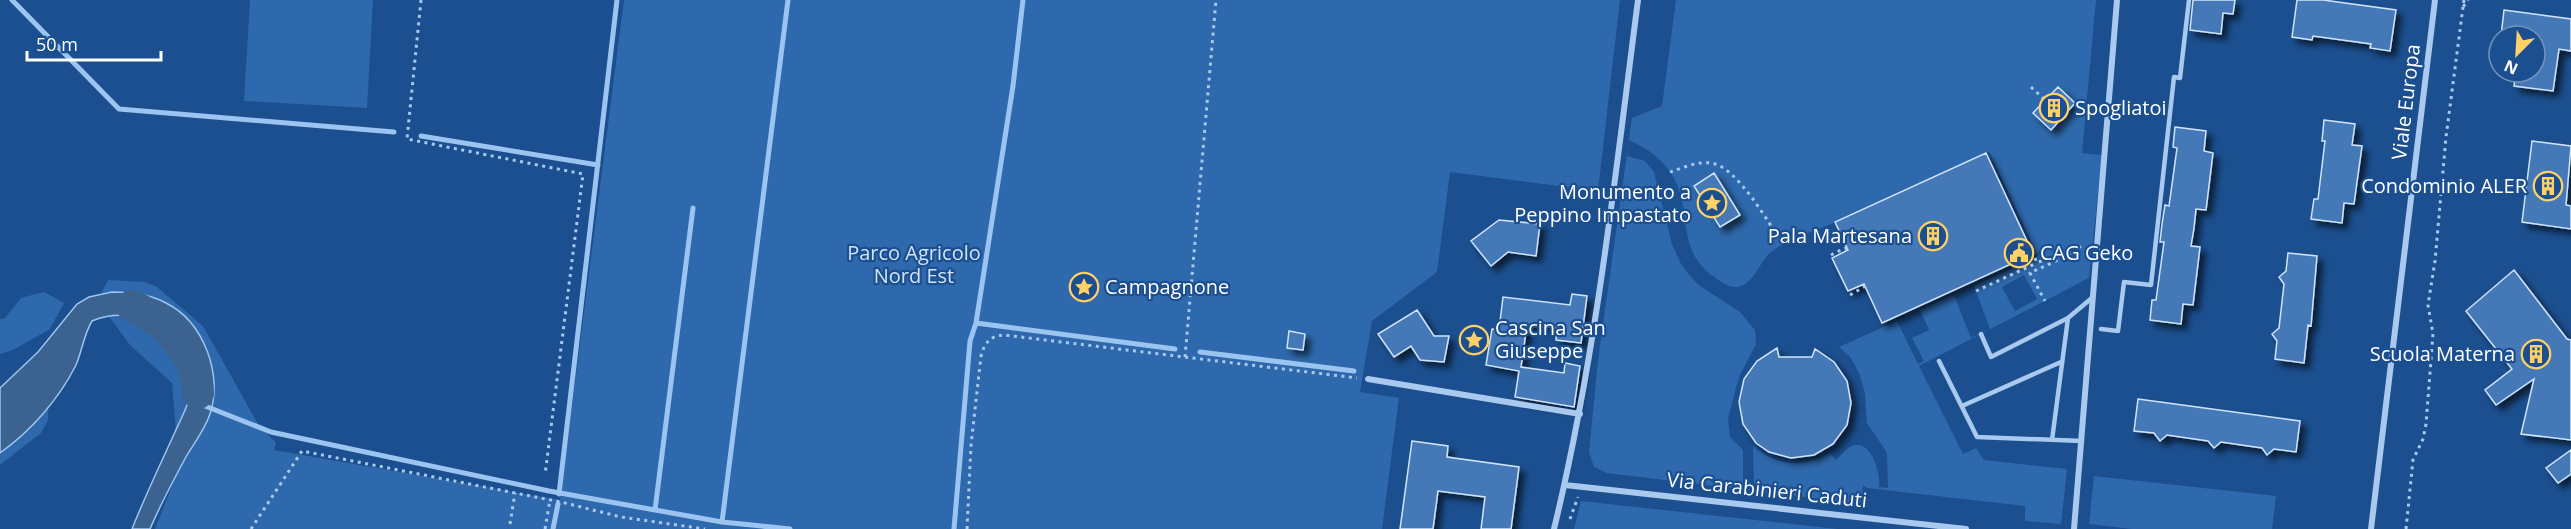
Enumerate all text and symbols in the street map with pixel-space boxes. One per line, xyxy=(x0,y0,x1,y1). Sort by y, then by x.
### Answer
scale bar xyxy=(27,24,160,62)
north arrow xyxy=(2487,24,2547,84)
text: 50 m xyxy=(36,32,78,56)
street label: Viale Europa xyxy=(2385,42,2426,161)
text: N xyxy=(2500,55,2521,80)
building icon: Spogliatoi xyxy=(2038,92,2070,124)
place label: Spogliatoi xyxy=(2075,94,2167,121)
building icon: Condominio ALER xyxy=(2532,170,2564,202)
place label: Condominio ALER xyxy=(2361,172,2528,199)
place label: Monumento a Peppino Impastato xyxy=(1514,178,1691,228)
place icon: Monumento a Peppino Impastato xyxy=(1696,187,1728,219)
building icon: Pala Martesana xyxy=(1917,220,1949,252)
place label: Pala Martesana xyxy=(1768,222,1912,249)
public building icon: CAG Geko xyxy=(2003,237,2035,269)
park label: Parco Agricolo Nord Est xyxy=(847,239,981,289)
place label: CAG Geko xyxy=(2040,239,2133,266)
place icon: Campagnone xyxy=(1068,271,1100,303)
place label: Campagnone xyxy=(1105,273,1229,300)
place label: Cascina San Giuseppe xyxy=(1495,314,1606,364)
place icon: Cascina San Giuseppe xyxy=(1458,324,1490,356)
building icon: Scuola Materna xyxy=(2520,338,2552,370)
place label: Scuola Materna xyxy=(2370,340,2515,367)
street label: Via Carabinieri Caduti xyxy=(1666,466,1868,513)

